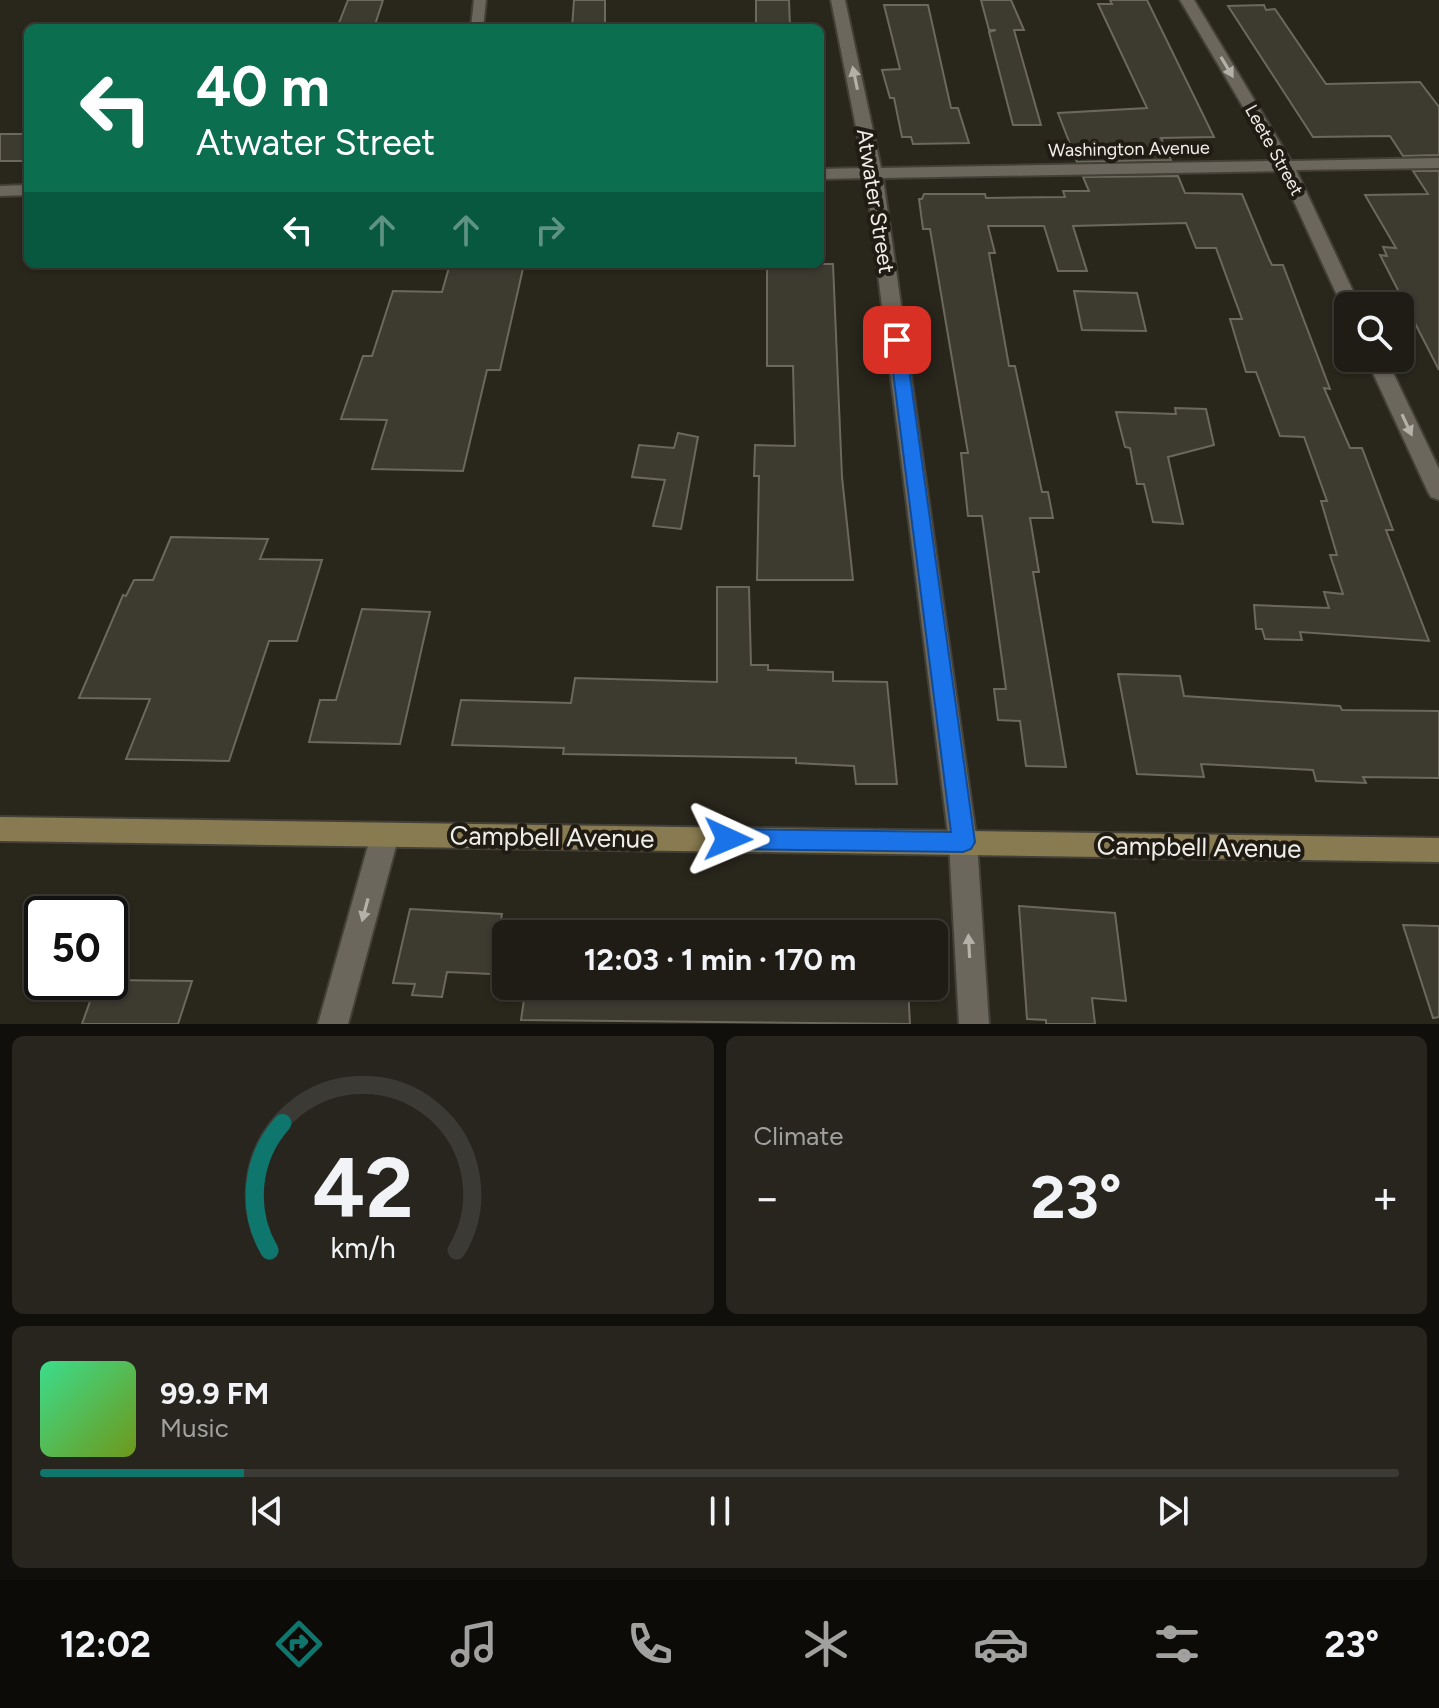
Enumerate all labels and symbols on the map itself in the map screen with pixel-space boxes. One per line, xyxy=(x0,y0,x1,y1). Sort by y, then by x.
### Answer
one-way arrow xyxy=(1219,56,1233,78)
one-way arrow xyxy=(848,66,861,91)
street label: Leete Street xyxy=(1240,101,1308,199)
street label: Atwater Street xyxy=(851,127,900,275)
street label: Washington Avenue xyxy=(1048,137,1210,161)
pin xyxy=(863,306,931,374)
one-way arrow xyxy=(1400,413,1414,437)
position arrow xyxy=(686,797,770,881)
street label: Campbell Avenue xyxy=(449,819,655,855)
street label: Campbell Avenue xyxy=(1096,829,1302,865)
speed limit sign: 50 xyxy=(24,896,128,1000)
one-way arrow xyxy=(358,897,370,922)
one-way arrow xyxy=(962,933,975,958)

